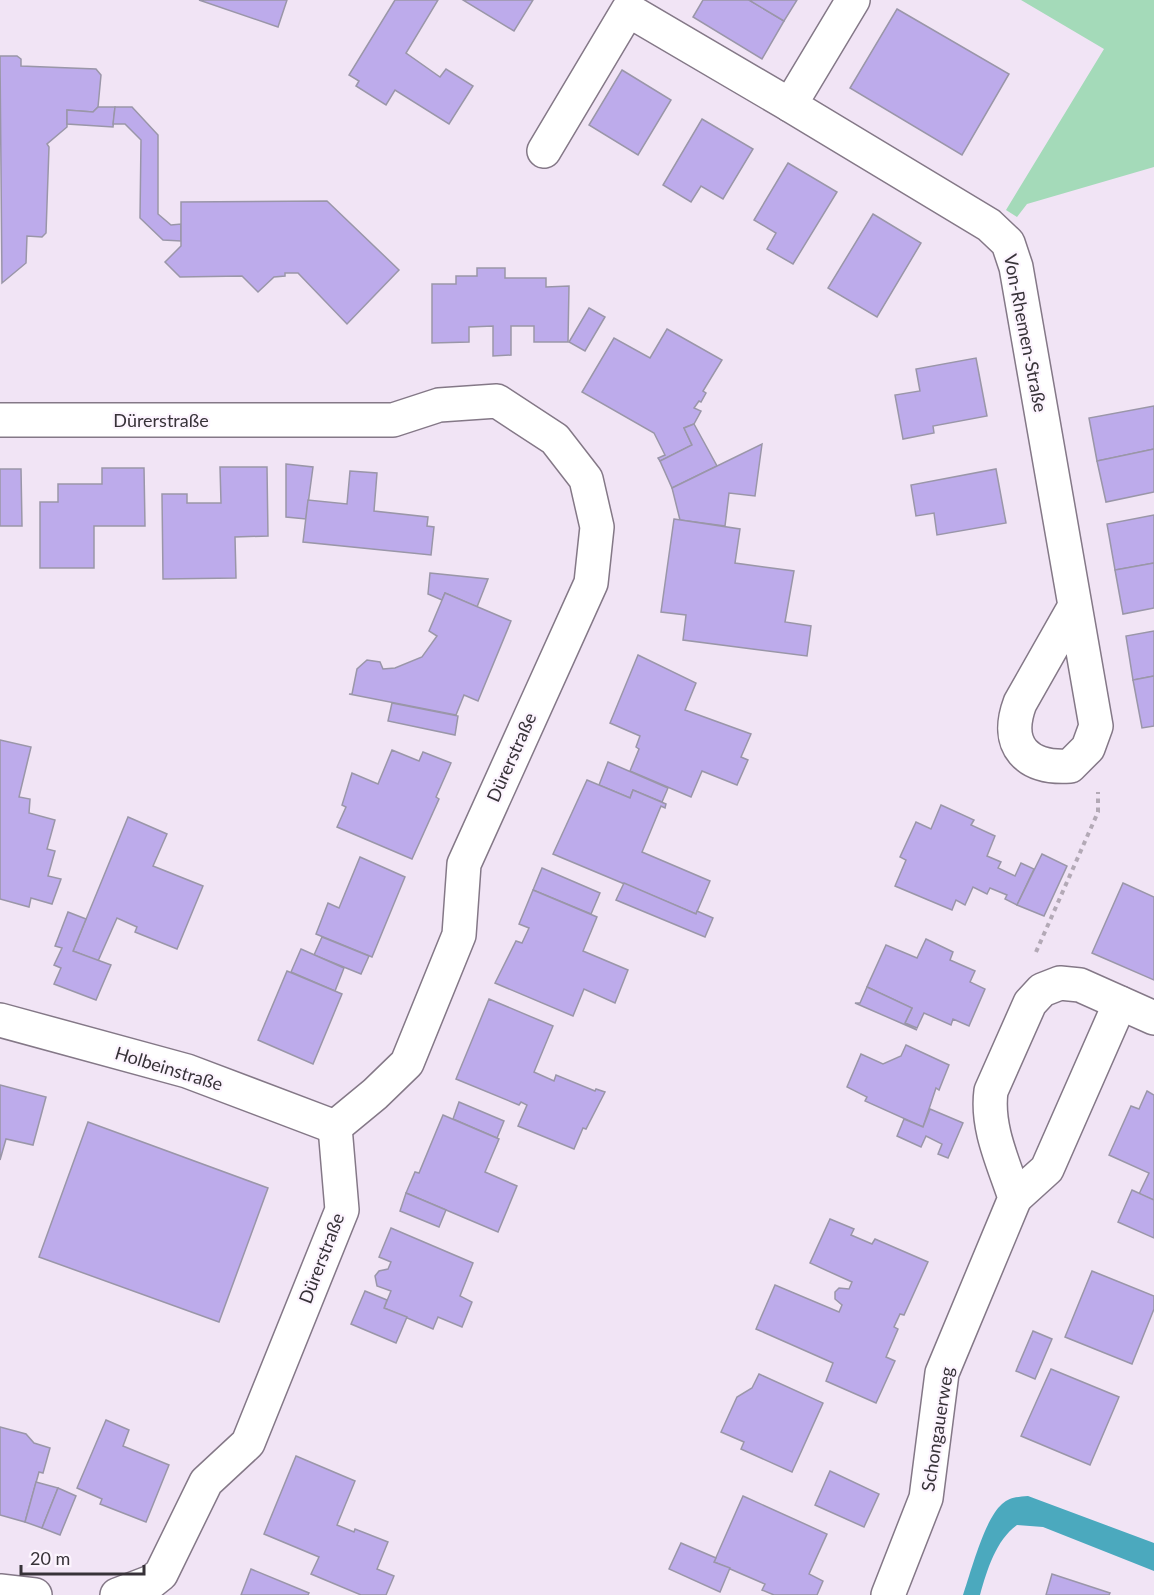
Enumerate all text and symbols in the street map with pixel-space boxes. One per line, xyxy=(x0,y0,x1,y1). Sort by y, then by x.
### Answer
street label: Von-Rhemen-Straße xyxy=(1000,252,1052,414)
street label: Dürerstraße xyxy=(113,409,209,431)
street label: Dürerstraße xyxy=(482,709,540,805)
street label: Holbeinstraße xyxy=(113,1041,225,1095)
street label: Dürerstraße xyxy=(294,1210,348,1306)
street label: Schongauerweg xyxy=(916,1365,958,1493)
scale bar xyxy=(21,1538,144,1576)
text: 20 m xyxy=(30,1547,70,1569)

